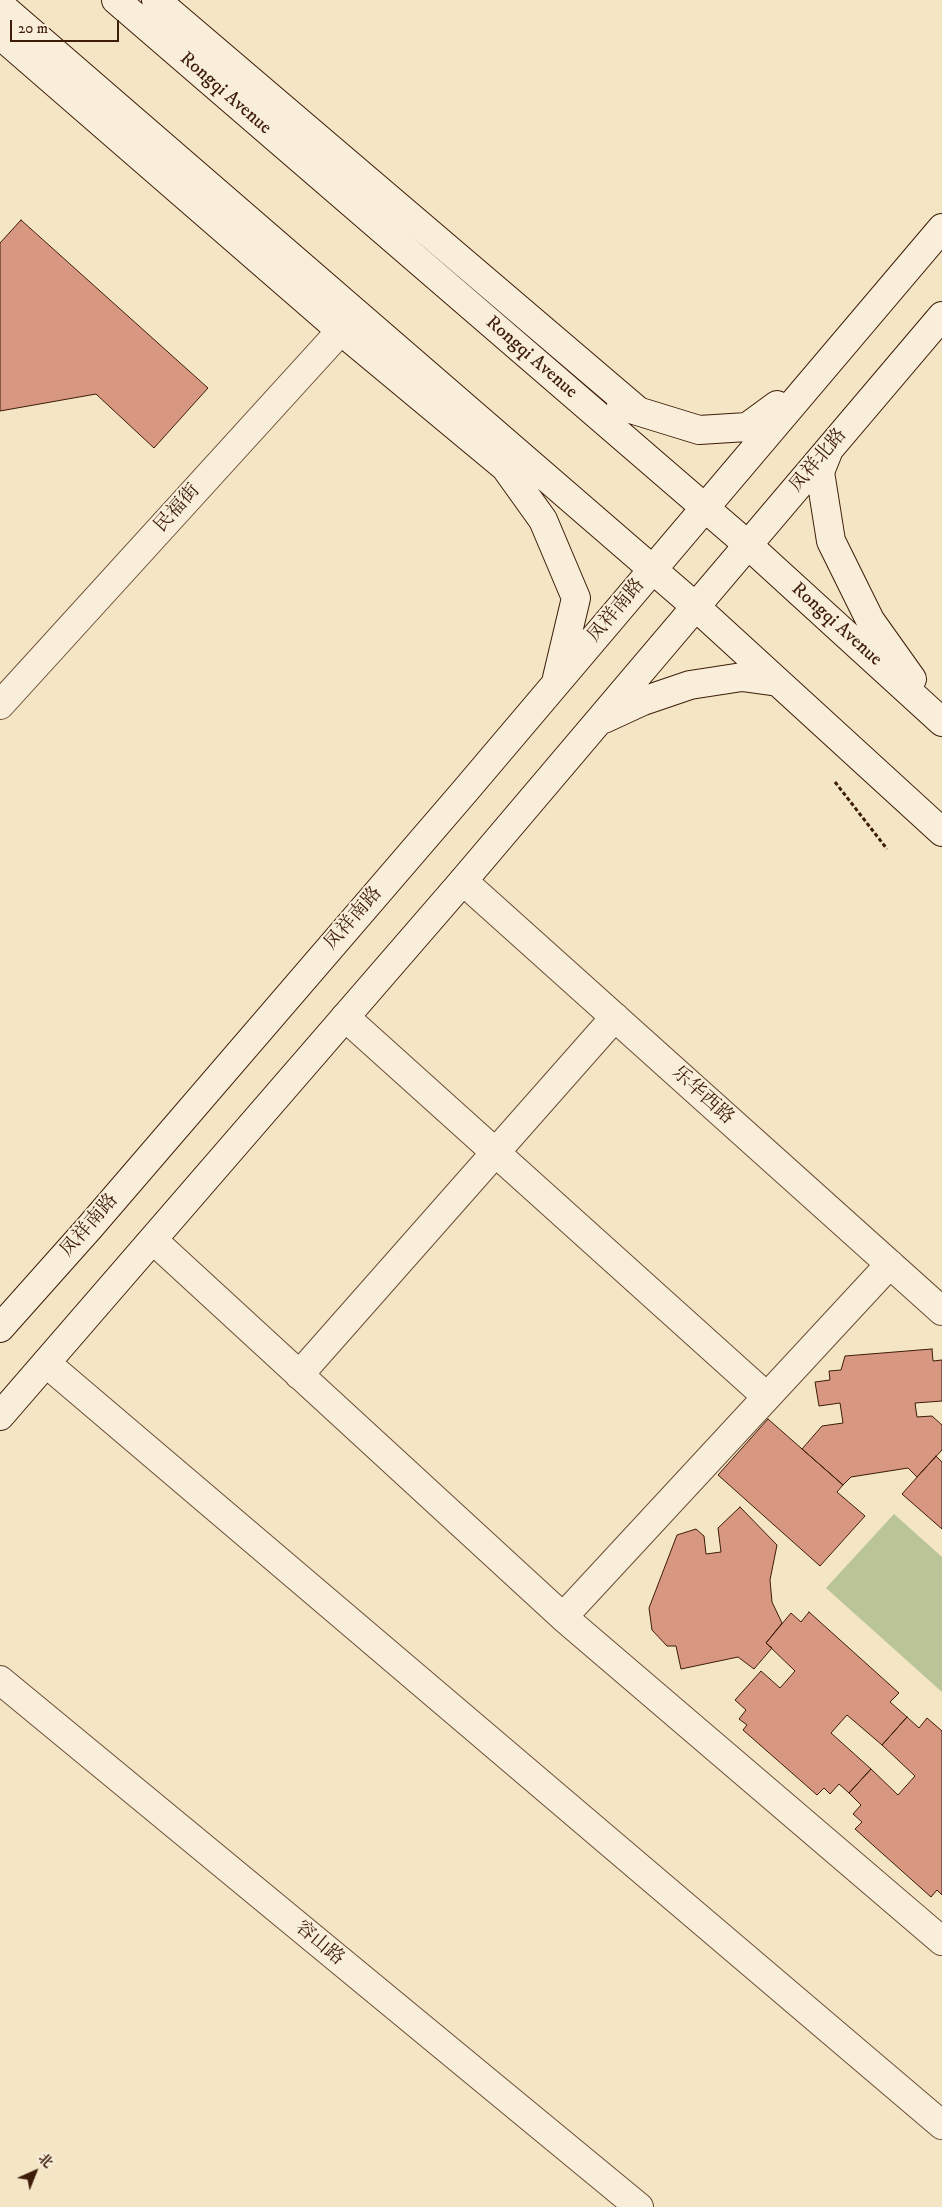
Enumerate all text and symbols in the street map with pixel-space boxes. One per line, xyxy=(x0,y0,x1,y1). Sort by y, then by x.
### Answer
scale bar xyxy=(12,10,121,42)
text: 20 m xyxy=(18,19,48,38)
street label: Rongqi Avenue xyxy=(174,48,276,140)
street label: Rongqi Avenue xyxy=(480,312,582,404)
street label: 凤祥北路 xyxy=(786,425,852,497)
street label: 民福街 xyxy=(150,480,206,538)
street label: 凤祥南路 xyxy=(584,575,650,647)
street label: Rongqi Avenue xyxy=(786,578,886,672)
street label: 凤祥南路 xyxy=(320,883,388,955)
street label: 乐华西路 xyxy=(666,1062,738,1130)
street label: 凤祥南路 xyxy=(56,1190,124,1262)
street label: 容山路 xyxy=(290,1917,348,1971)
north arrow xyxy=(10,2147,60,2197)
text: 北 xyxy=(34,2150,57,2173)

